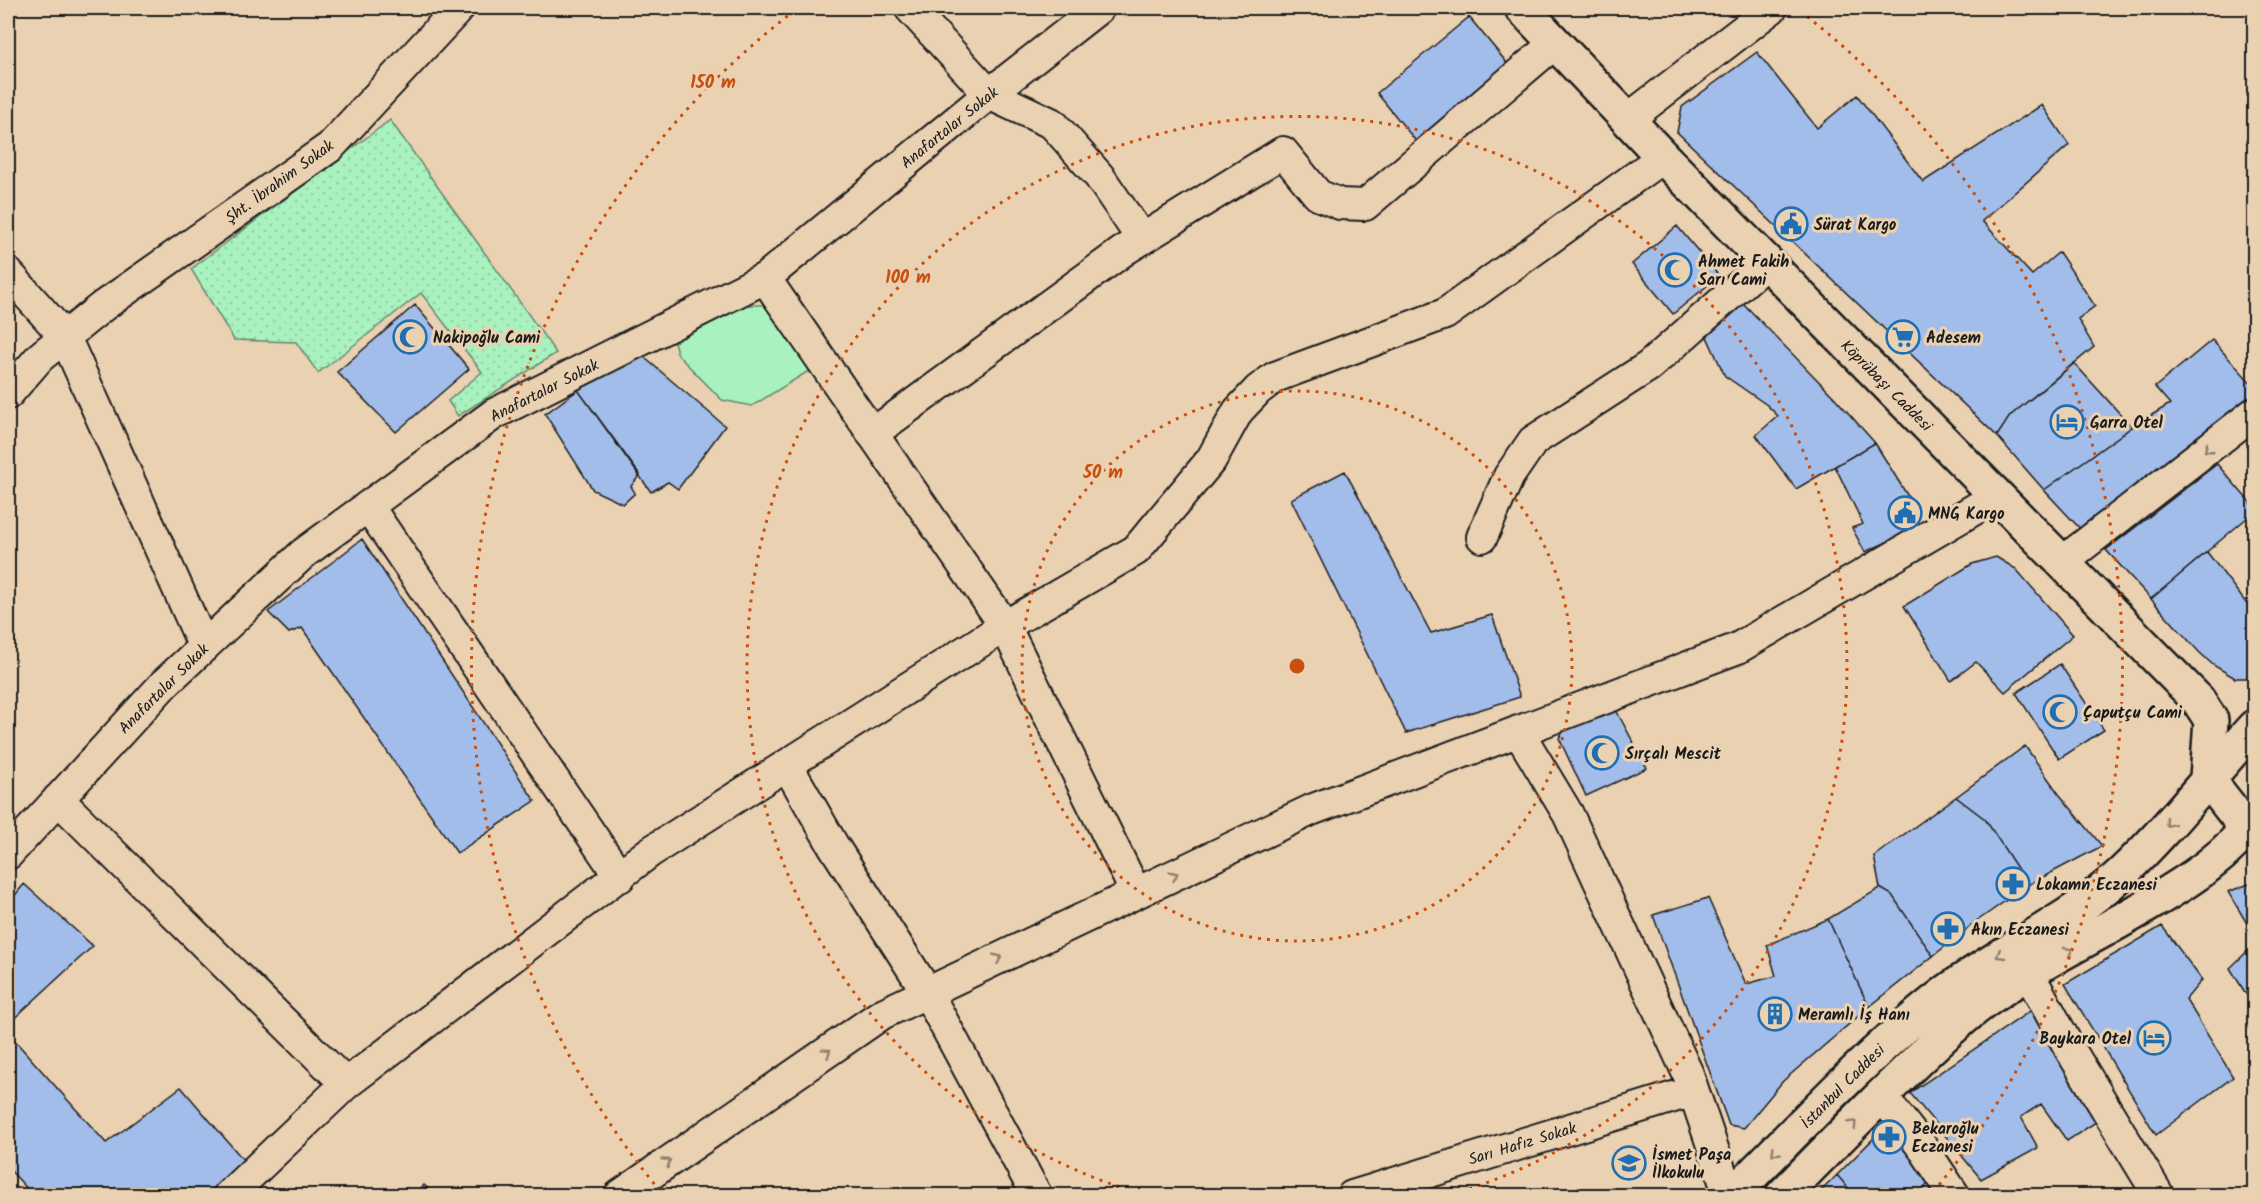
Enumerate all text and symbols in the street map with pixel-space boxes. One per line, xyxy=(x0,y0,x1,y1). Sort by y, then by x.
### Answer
text: 150 m xyxy=(690,69,736,98)
street label: Anafartalar Sokak xyxy=(896,80,1005,176)
street label: Şht. İbrahim Sokak xyxy=(220,134,340,230)
public building icon: Sürat Kargo xyxy=(1773,206,1809,242)
place label: Sürat Kargo xyxy=(1814,213,1896,238)
place label: Ahmet Fakih Sarı Cami xyxy=(1698,250,1789,293)
mosque icon: Ahmet Fakih Sarı Cami xyxy=(1657,252,1693,288)
text: 100 m xyxy=(885,264,931,293)
mosque icon: Nakipoğlu Cami xyxy=(392,319,428,355)
supermarket icon: Adesem xyxy=(1885,319,1921,355)
place label: Nakipoğlu Cami xyxy=(433,326,541,351)
place label: Adesem xyxy=(1926,326,1981,351)
street label: Köprübaşı Caddesi xyxy=(1834,334,1939,439)
street label: Anafartalar Sokak xyxy=(486,353,604,430)
hotel icon: Garra Otel xyxy=(2049,404,2085,440)
place label: Garra Otel xyxy=(2090,411,2164,436)
one-way arrow xyxy=(2204,442,2215,453)
text: 50 m xyxy=(1082,459,1123,488)
public building icon: MNG Kargo xyxy=(1887,495,1923,531)
place label: MNG Kargo xyxy=(1928,502,2004,527)
street label: Anafartalar Sokak xyxy=(113,638,216,740)
centre of rings xyxy=(1287,656,1307,676)
mosque icon: Çaputçu Cami xyxy=(2042,694,2078,730)
place label: Çaputçu Cami xyxy=(2083,701,2183,726)
mosque icon: Sırçalı Mescit xyxy=(1584,735,1620,771)
place label: Sırçalı Mescit xyxy=(1625,742,1722,767)
one-way arrow xyxy=(2166,816,2177,827)
pharmacy icon: Lokamn Eczanesi xyxy=(1995,866,2031,902)
one-way arrow xyxy=(1168,870,1179,882)
place label: Lokamn Eczanesi xyxy=(2036,873,2158,898)
pharmacy icon: Akın Eczanesi xyxy=(1930,911,1966,947)
place label: Akın Eczanesi xyxy=(1971,918,2070,943)
one-way arrow xyxy=(2063,946,2073,958)
one-way arrow xyxy=(1996,947,2006,959)
one-way arrow xyxy=(992,954,1003,966)
building icon: Meramlı İş Hanı xyxy=(1757,996,1793,1032)
place label: Meramlı İş Hanı xyxy=(1798,1003,1910,1028)
hotel icon: Baykara Otel xyxy=(2136,1020,2172,1056)
place label: Baykara Otel xyxy=(2039,1027,2132,1052)
street label: İstanbul Caddesi xyxy=(1795,1038,1892,1135)
one-way arrow xyxy=(821,1048,832,1059)
street label: Sarı Hafız Sokak xyxy=(1465,1116,1580,1173)
place label: Bekaroğlu Eczanesi xyxy=(1912,1117,1979,1160)
pharmacy icon: Bekaroğlu Eczanesi xyxy=(1871,1119,1907,1155)
one-way arrow xyxy=(1845,1121,1856,1132)
place label: İsmet Paşa İlkokulu xyxy=(1652,1143,1731,1186)
school or university icon: İsmet Paşa İlkokulu xyxy=(1611,1145,1647,1181)
one-way arrow xyxy=(1771,1145,1781,1156)
one-way arrow xyxy=(660,1158,671,1169)

